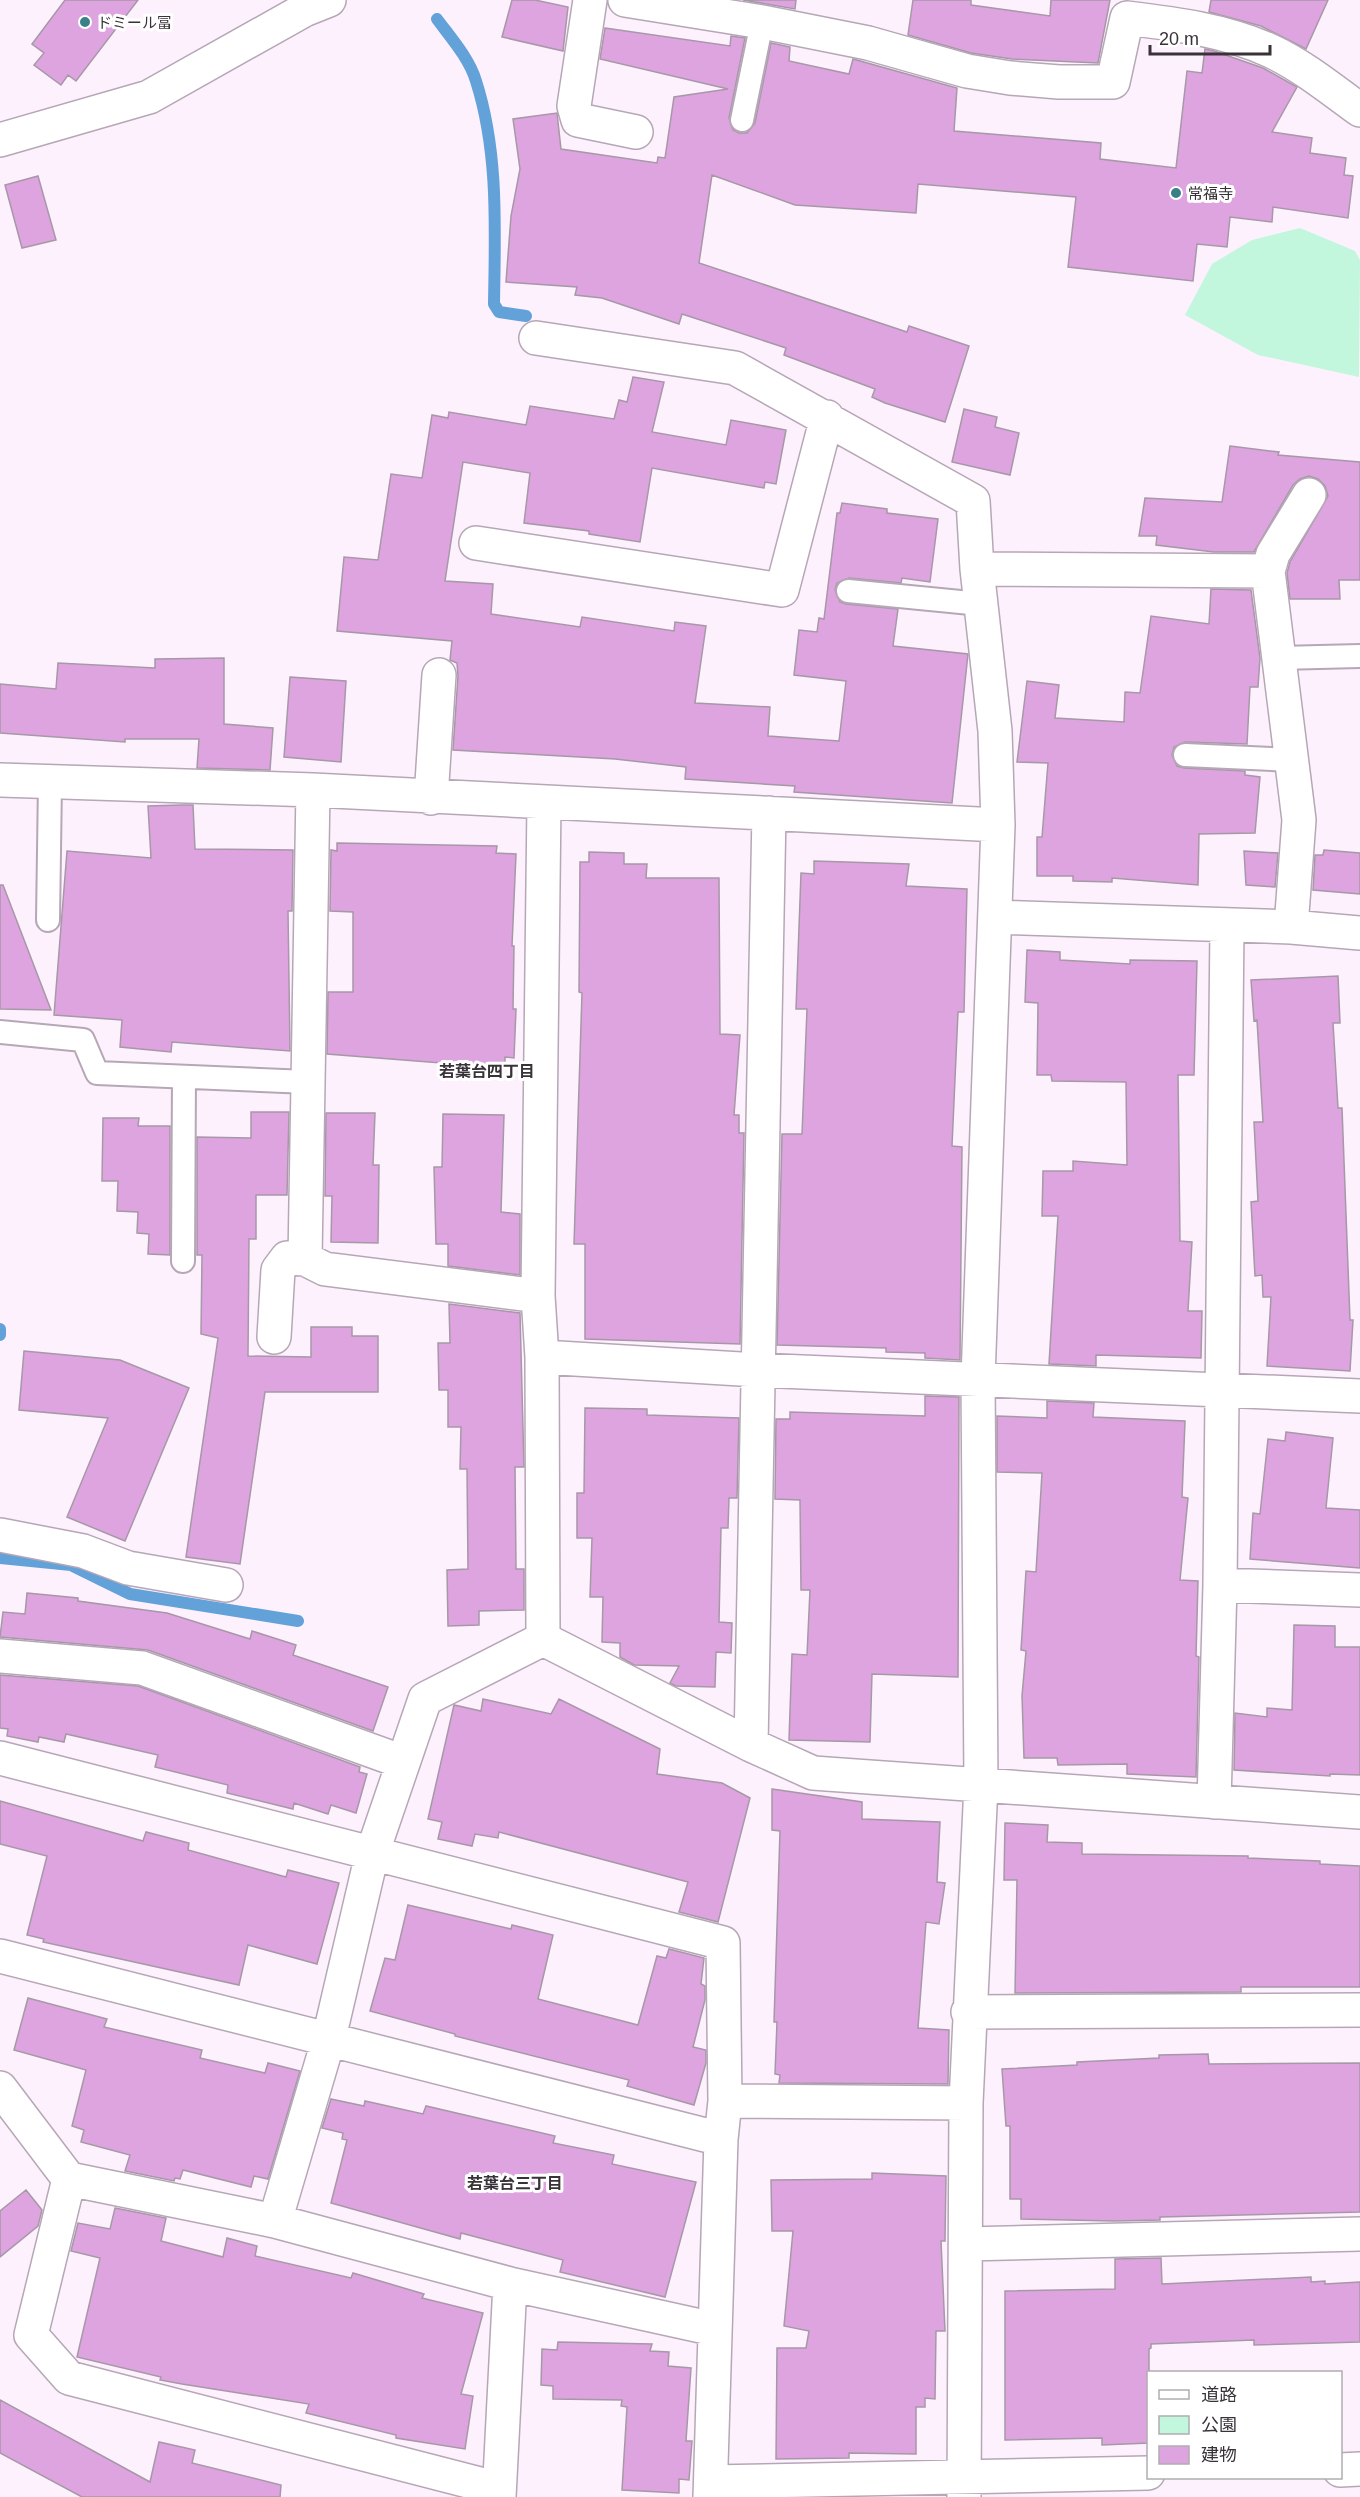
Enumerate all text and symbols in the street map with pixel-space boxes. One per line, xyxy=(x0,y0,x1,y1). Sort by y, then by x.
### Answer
place label: ドミール冨 xyxy=(97,14,172,31)
marker: ドミール冨 xyxy=(78,15,92,29)
scale bar xyxy=(1150,18,1270,56)
text: 20 m xyxy=(1159,29,1199,49)
place label: 常福寺 xyxy=(1188,185,1233,202)
marker: 常福寺 xyxy=(1169,186,1183,200)
district label: 若葉台四丁目 xyxy=(439,1063,535,1080)
district label: 若葉台三丁目 xyxy=(467,2175,563,2192)
legend xyxy=(1147,2371,1342,2479)
text: 道路 xyxy=(1201,2385,1237,2405)
text: 公園 xyxy=(1201,2415,1237,2435)
text: 建物 xyxy=(1201,2445,1237,2465)

